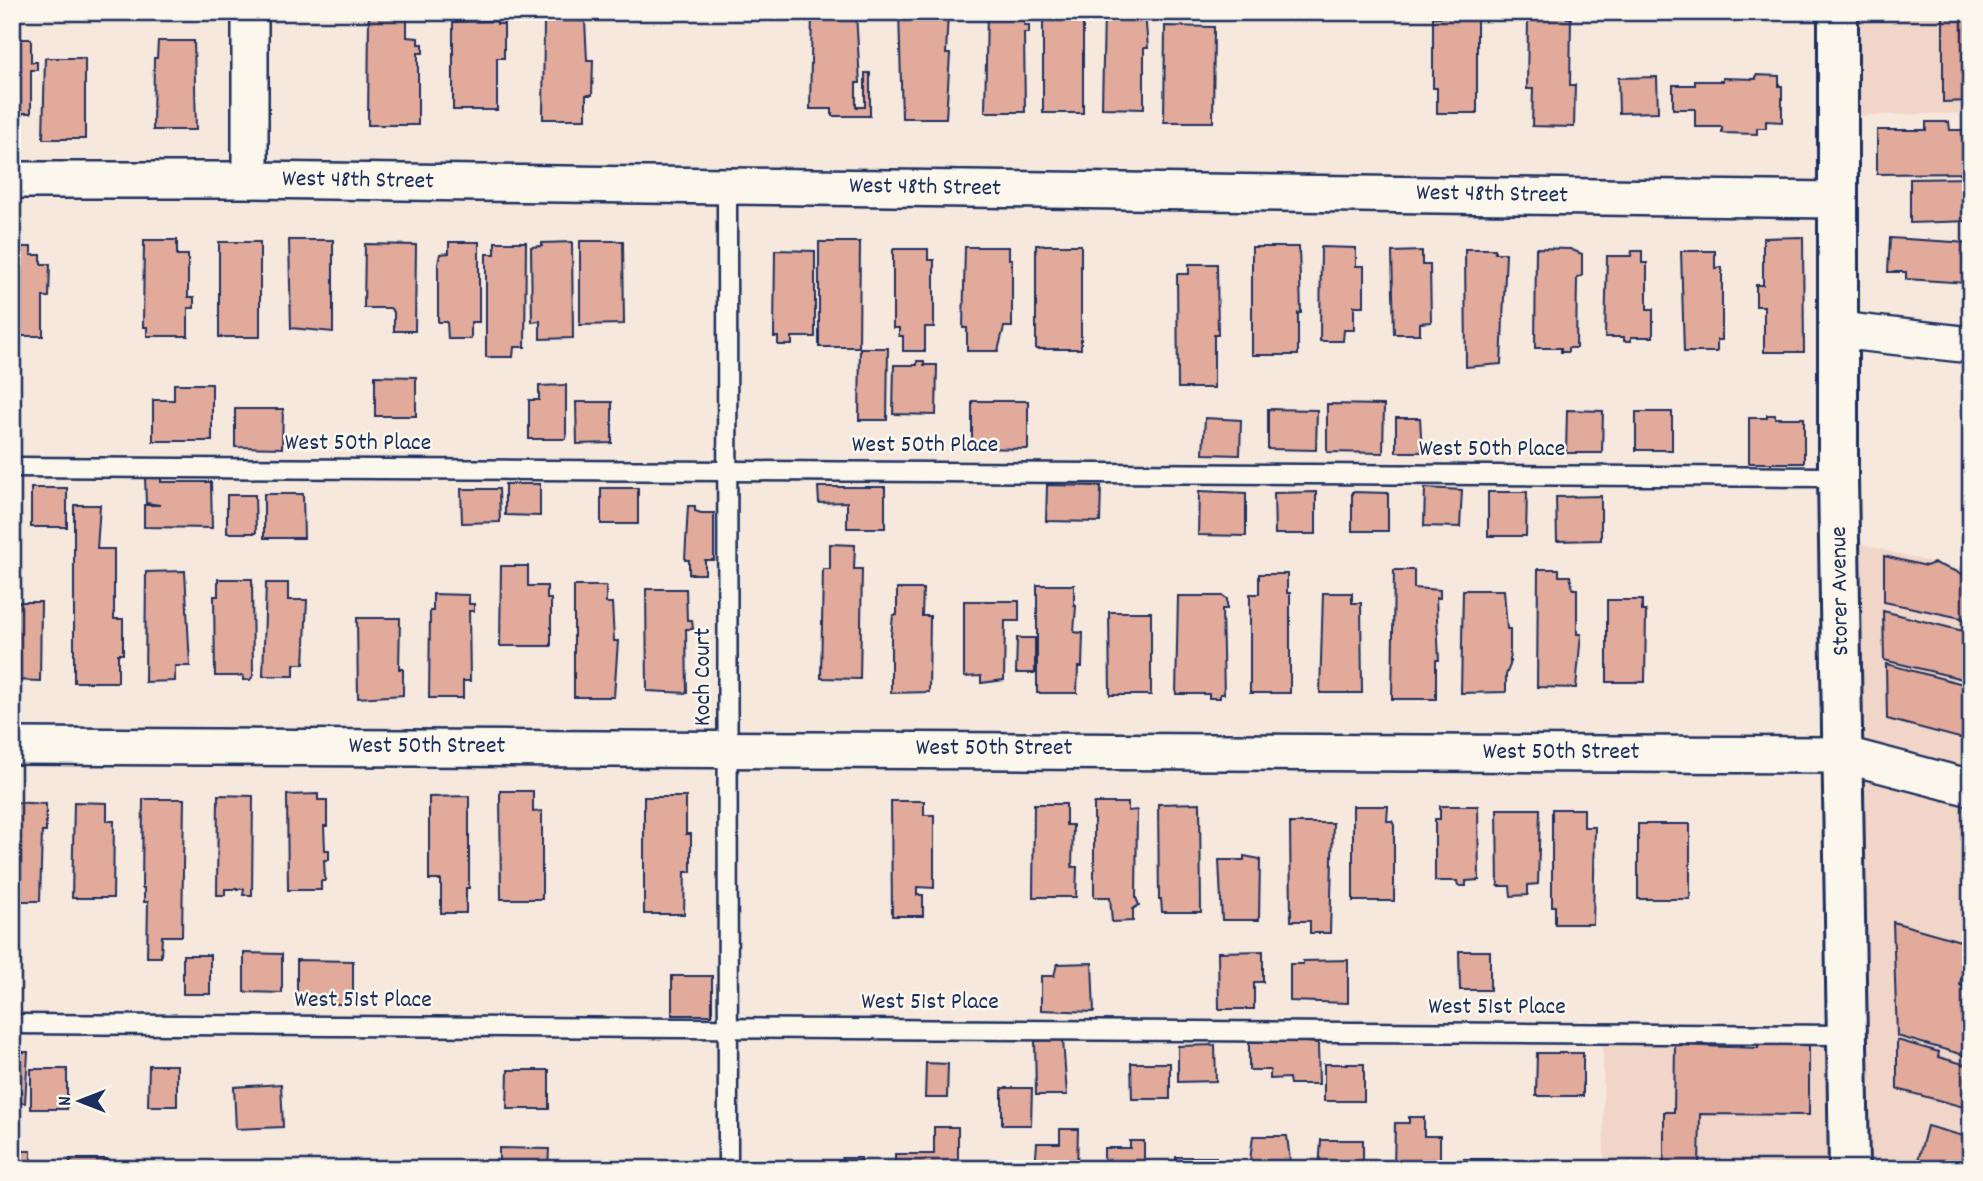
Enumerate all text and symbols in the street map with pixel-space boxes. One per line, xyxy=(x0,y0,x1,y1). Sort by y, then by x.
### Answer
street label: West 48th Street xyxy=(282,163,434,199)
street label: West 48th Street xyxy=(849,170,1001,206)
street label: West 48th Street xyxy=(1416,177,1568,213)
street label: West 50th Place xyxy=(285,427,431,461)
street label: West 50th Place xyxy=(852,429,998,463)
street label: West 50th Place xyxy=(1419,433,1565,467)
street label: Storer Avenue xyxy=(1823,526,1859,656)
street label: Koch Court xyxy=(687,628,721,726)
street label: West 50th Street xyxy=(349,730,505,764)
street label: West 50th Street xyxy=(916,732,1072,766)
street label: West 50th Street xyxy=(1483,736,1639,770)
street label: West 51st Place xyxy=(294,984,432,1018)
street label: West 51st Place xyxy=(861,986,999,1020)
street label: West 51st Place xyxy=(1428,991,1566,1025)
north arrow xyxy=(46,1066,116,1136)
text: N xyxy=(53,1096,80,1106)

